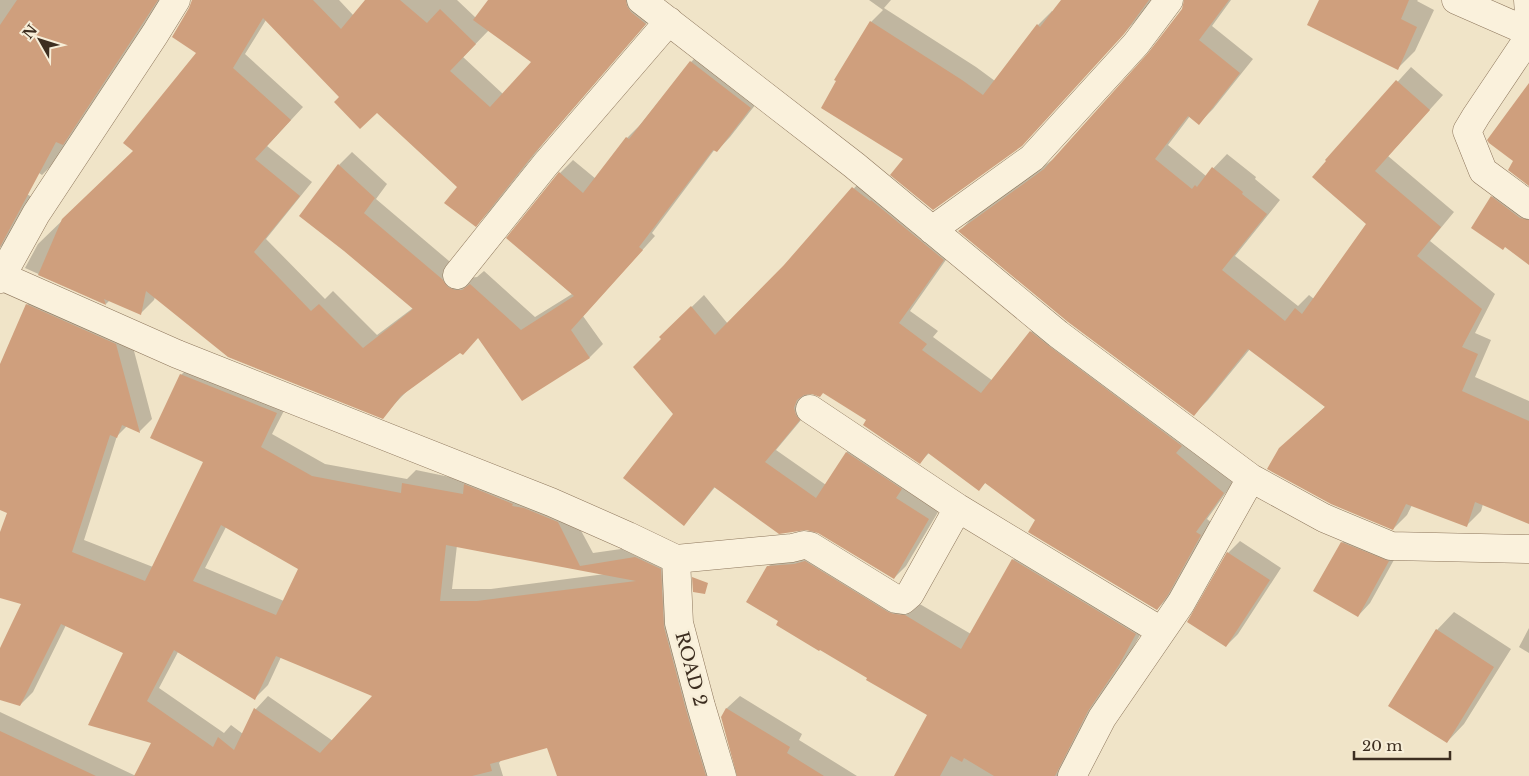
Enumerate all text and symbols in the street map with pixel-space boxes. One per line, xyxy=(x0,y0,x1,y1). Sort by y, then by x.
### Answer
north arrow xyxy=(15,15,65,65)
text: N xyxy=(19,21,41,43)
street label: ROAD 2 xyxy=(670,629,712,709)
scale bar xyxy=(1354,728,1450,760)
text: 20 m xyxy=(1362,736,1402,755)

